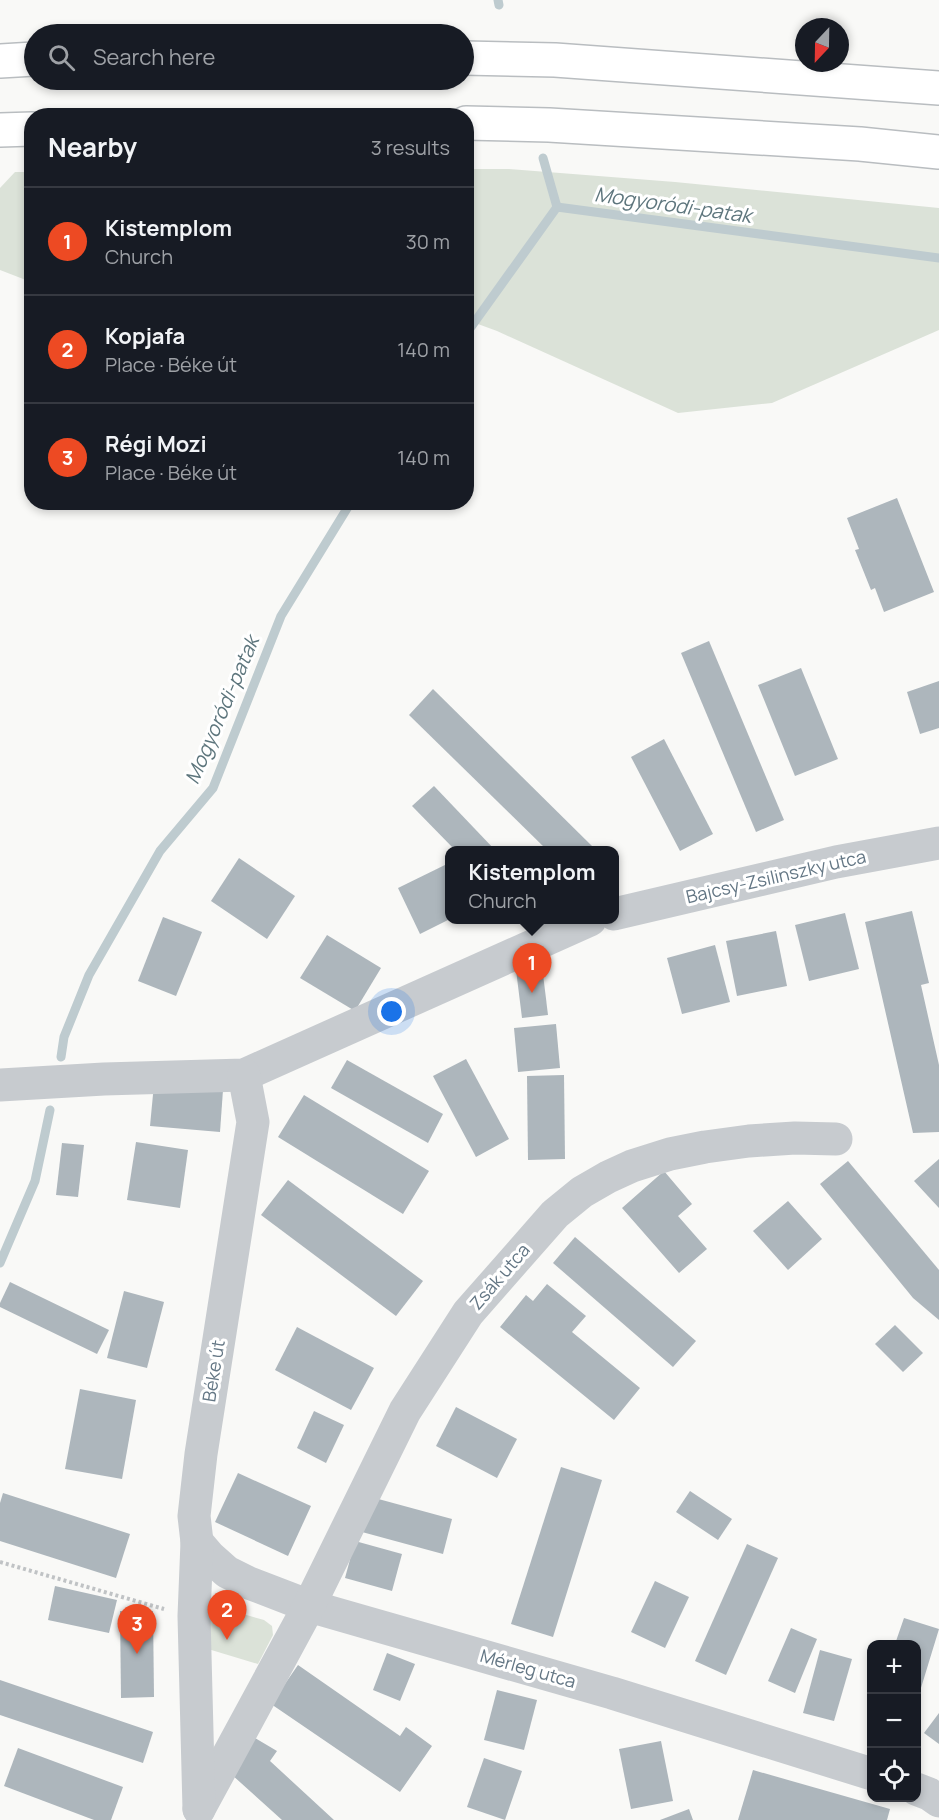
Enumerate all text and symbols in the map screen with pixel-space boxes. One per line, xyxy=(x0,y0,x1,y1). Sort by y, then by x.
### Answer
north arrow xyxy=(795,18,849,72)
search box xyxy=(24,24,474,90)
icon: search xyxy=(45,41,78,74)
text: Search here xyxy=(93,42,215,72)
text: Nearby xyxy=(48,129,137,165)
text: 3 results xyxy=(371,134,450,161)
water label: Mogyoródi-patak xyxy=(593,180,756,229)
text: Kistemplom xyxy=(105,213,232,243)
text: 1 xyxy=(63,228,72,255)
text: 30 m xyxy=(406,228,450,255)
text: Church xyxy=(105,243,173,270)
text: Kopjafa xyxy=(105,321,185,351)
text: 2 xyxy=(62,336,73,363)
text: 140 m xyxy=(397,336,450,363)
text: Place · Béke út xyxy=(105,351,237,378)
text: Régi Mozi xyxy=(105,429,207,459)
text: 3 xyxy=(62,444,73,471)
text: 140 m xyxy=(397,444,450,471)
text: Place · Béke út xyxy=(105,459,237,486)
water label: Mogyoródi-patak xyxy=(178,629,266,788)
street label: Bajcsy-Zsilinszky utca xyxy=(683,844,868,908)
popup xyxy=(445,846,619,924)
text: Kistemplom xyxy=(468,857,596,887)
text: Church xyxy=(468,887,537,914)
pin: 1 xyxy=(512,944,552,993)
your location xyxy=(377,997,406,1026)
street label: Zsák utca xyxy=(464,1238,535,1315)
street label: Béke út xyxy=(196,1338,230,1404)
pin: 2 xyxy=(208,1590,246,1640)
pin: 3 xyxy=(118,1604,156,1654)
map controls xyxy=(867,1640,921,1802)
button: + xyxy=(867,1640,921,1694)
street label: Mérleg utca xyxy=(478,1643,579,1693)
button: − xyxy=(867,1694,921,1748)
button: locate xyxy=(867,1748,921,1802)

